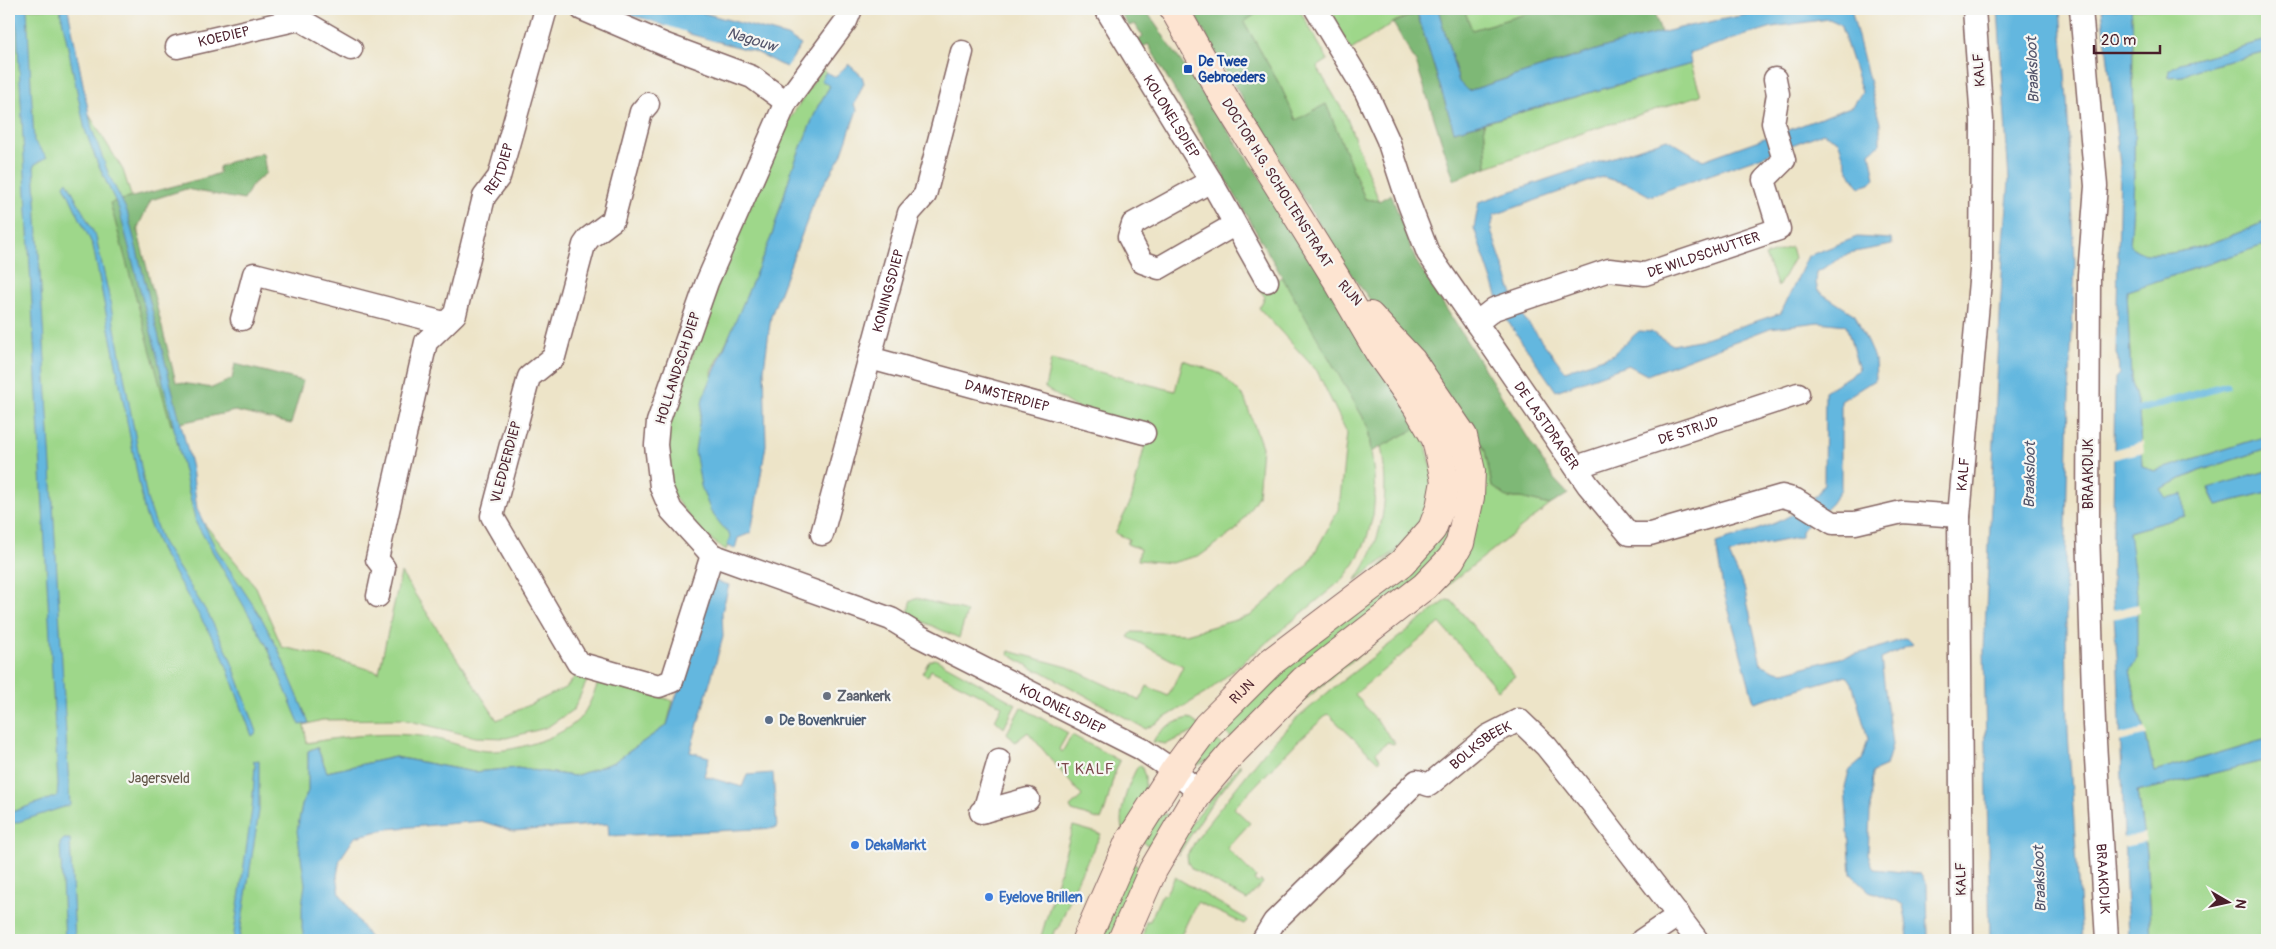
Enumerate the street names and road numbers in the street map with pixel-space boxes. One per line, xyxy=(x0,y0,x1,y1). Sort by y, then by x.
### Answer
street label: KOEDIEP xyxy=(196,22,251,50)
street label: KALF xyxy=(1969,53,1989,87)
street label: KOLONELSDIEP xyxy=(1140,72,1204,162)
street label: DOCTOR H.G. SCHOLTENSTRAAT xyxy=(1218,95,1336,271)
street label: REITDIEP xyxy=(480,141,517,198)
street label: DE WILDSCHUTTER xyxy=(1645,228,1762,281)
street label: KONINGSDIEP xyxy=(869,247,907,334)
street label: RIJN xyxy=(1334,277,1366,309)
street label: HOLLANDSCH DIEP xyxy=(652,309,704,426)
street label: DAMSTERDIEP xyxy=(963,376,1051,415)
street label: DE LASTDRAGER xyxy=(1511,378,1583,472)
street label: DE STRIJD xyxy=(1656,412,1721,448)
street label: VLEDDERDIEP xyxy=(487,419,525,505)
street label: BRAAKDIJK xyxy=(2080,438,2097,509)
street label: KALF xyxy=(1953,457,1973,492)
street label: RIJN xyxy=(1226,675,1258,707)
street label: KOLONELSDIEP xyxy=(1017,680,1109,738)
street label: BOLKSBEEK xyxy=(1446,717,1515,773)
street label: BRAAKDIJK xyxy=(2093,843,2114,915)
street label: KALF xyxy=(1952,862,1970,896)

